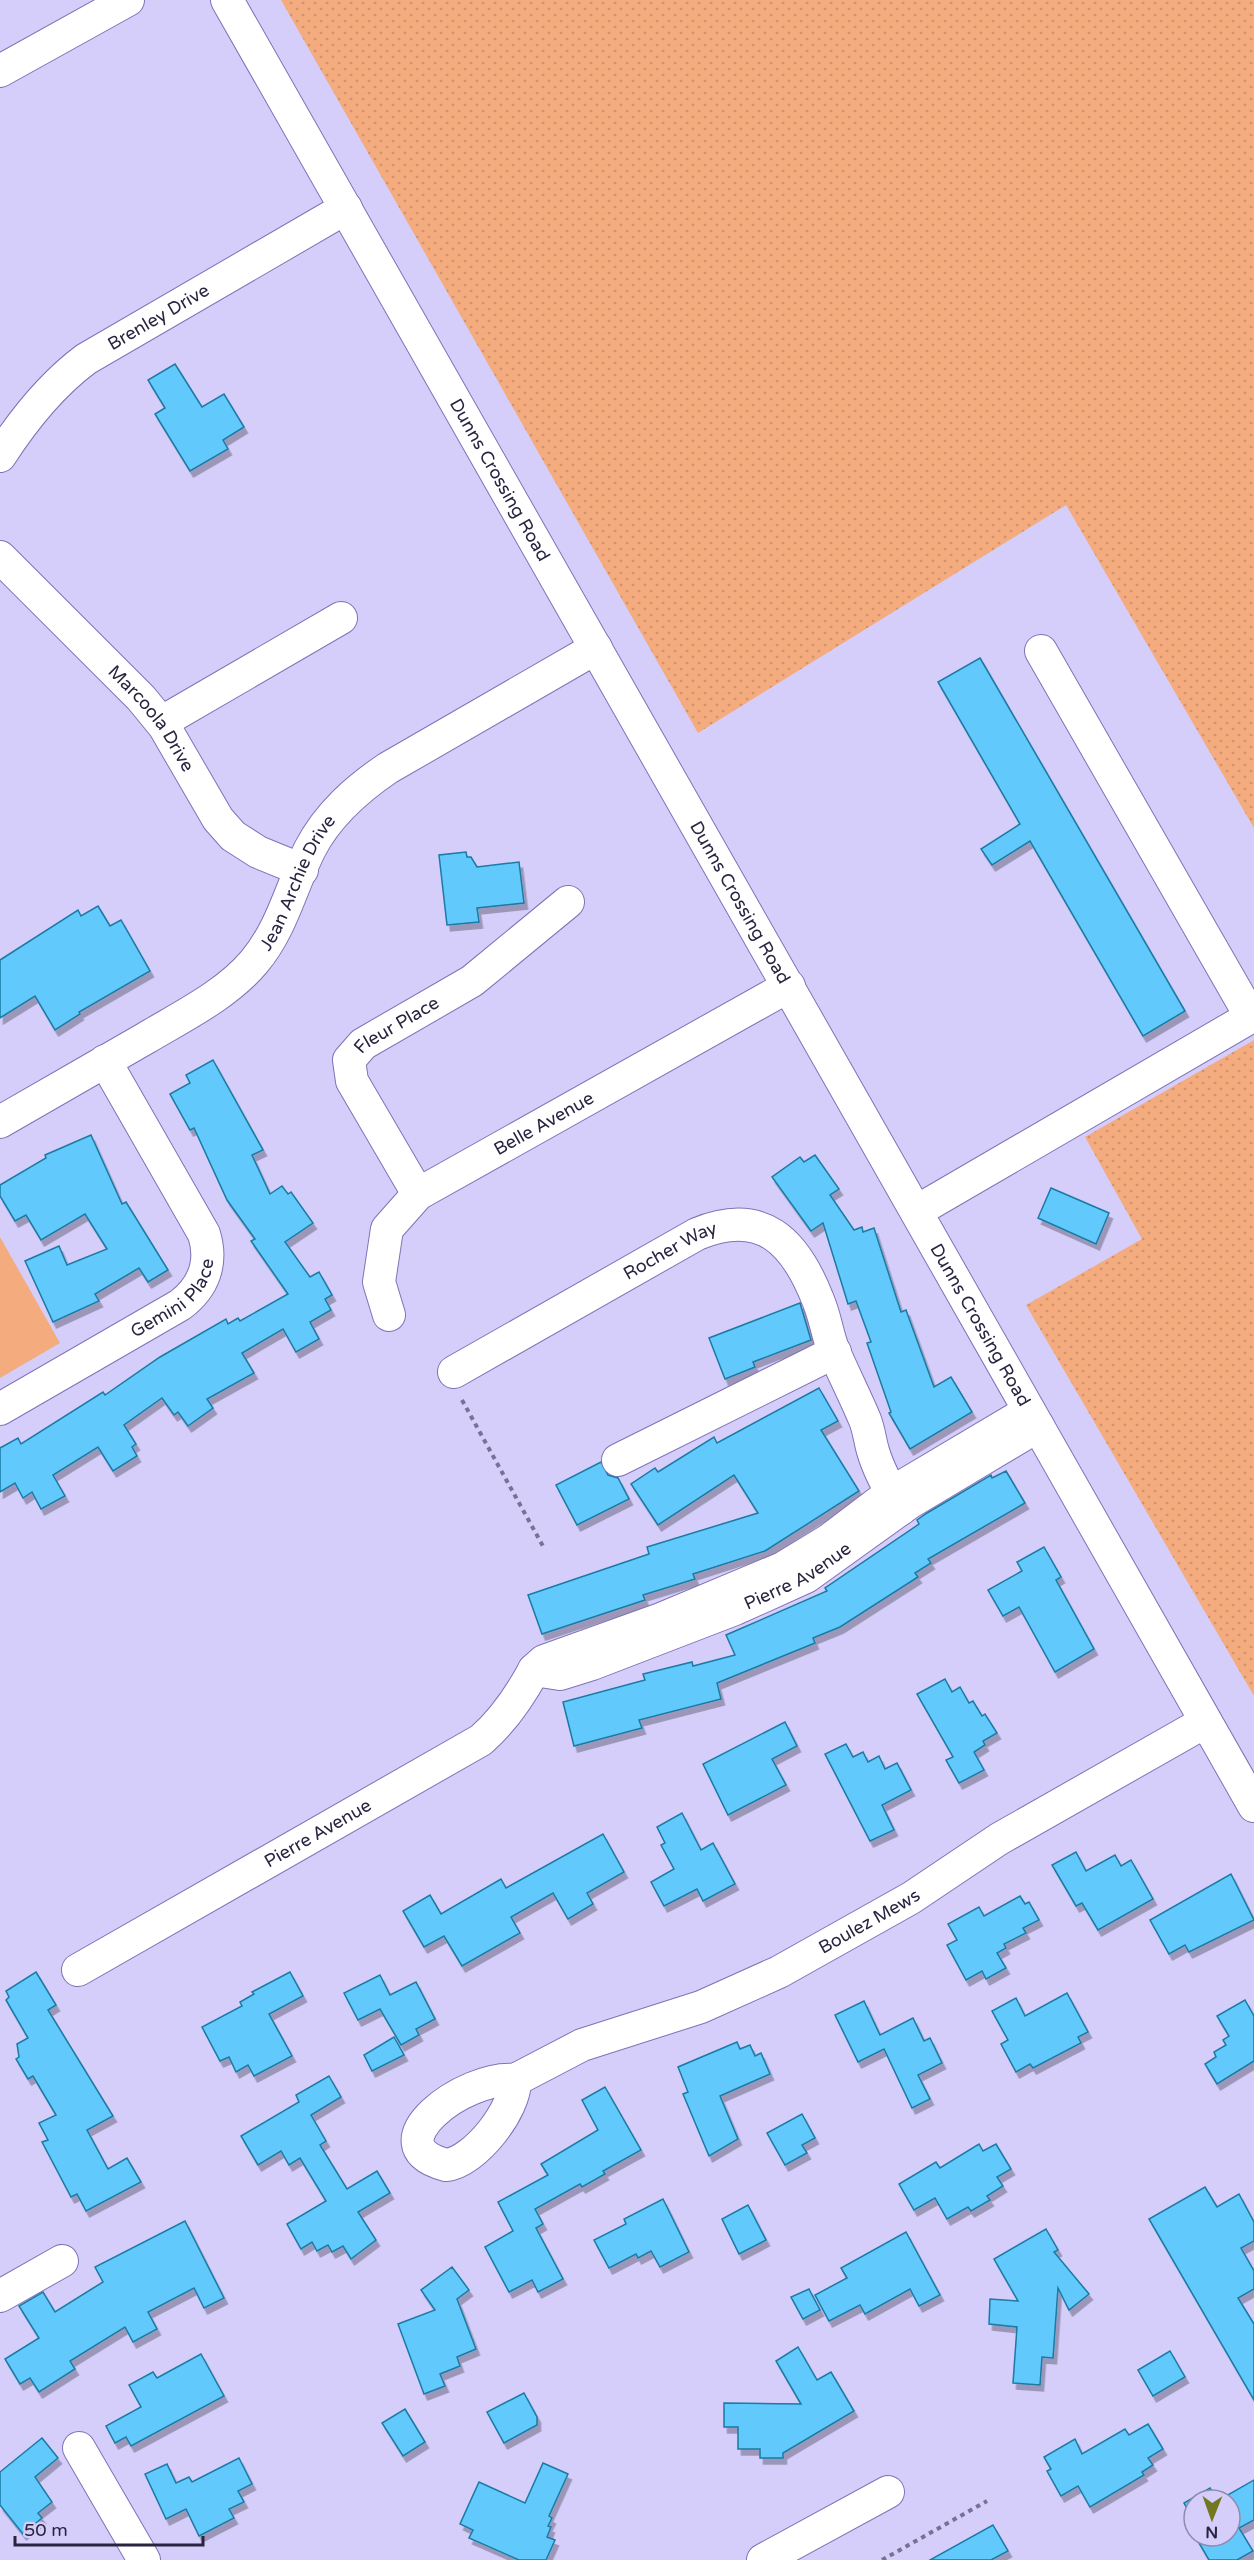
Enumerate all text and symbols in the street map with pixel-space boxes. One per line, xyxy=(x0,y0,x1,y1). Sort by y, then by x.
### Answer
street label: Brenley Drive xyxy=(104,279,213,355)
street label: Dunns Crossing Road xyxy=(445,395,555,565)
street label: Marcoola Drive xyxy=(104,661,199,776)
street label: Jean Archie Drive xyxy=(255,810,340,955)
street label: Dunns Crossing Road xyxy=(685,817,795,988)
street label: Fleur Place xyxy=(349,992,443,1058)
street label: Belle Avenue xyxy=(490,1087,598,1160)
street label: Rocher Way xyxy=(619,1217,720,1285)
street label: Dunns Crossing Road xyxy=(925,1240,1035,1410)
street label: Gemini Place xyxy=(126,1257,218,1342)
street label: Pierre Avenue xyxy=(741,1537,855,1615)
street label: Pierre Avenue xyxy=(260,1794,375,1872)
street label: Boulez Mews xyxy=(815,1884,924,1959)
north arrow xyxy=(1182,2488,1242,2548)
scale bar xyxy=(15,2509,202,2547)
text: 50 m xyxy=(24,2519,68,2541)
text: N xyxy=(1205,2522,1218,2542)

